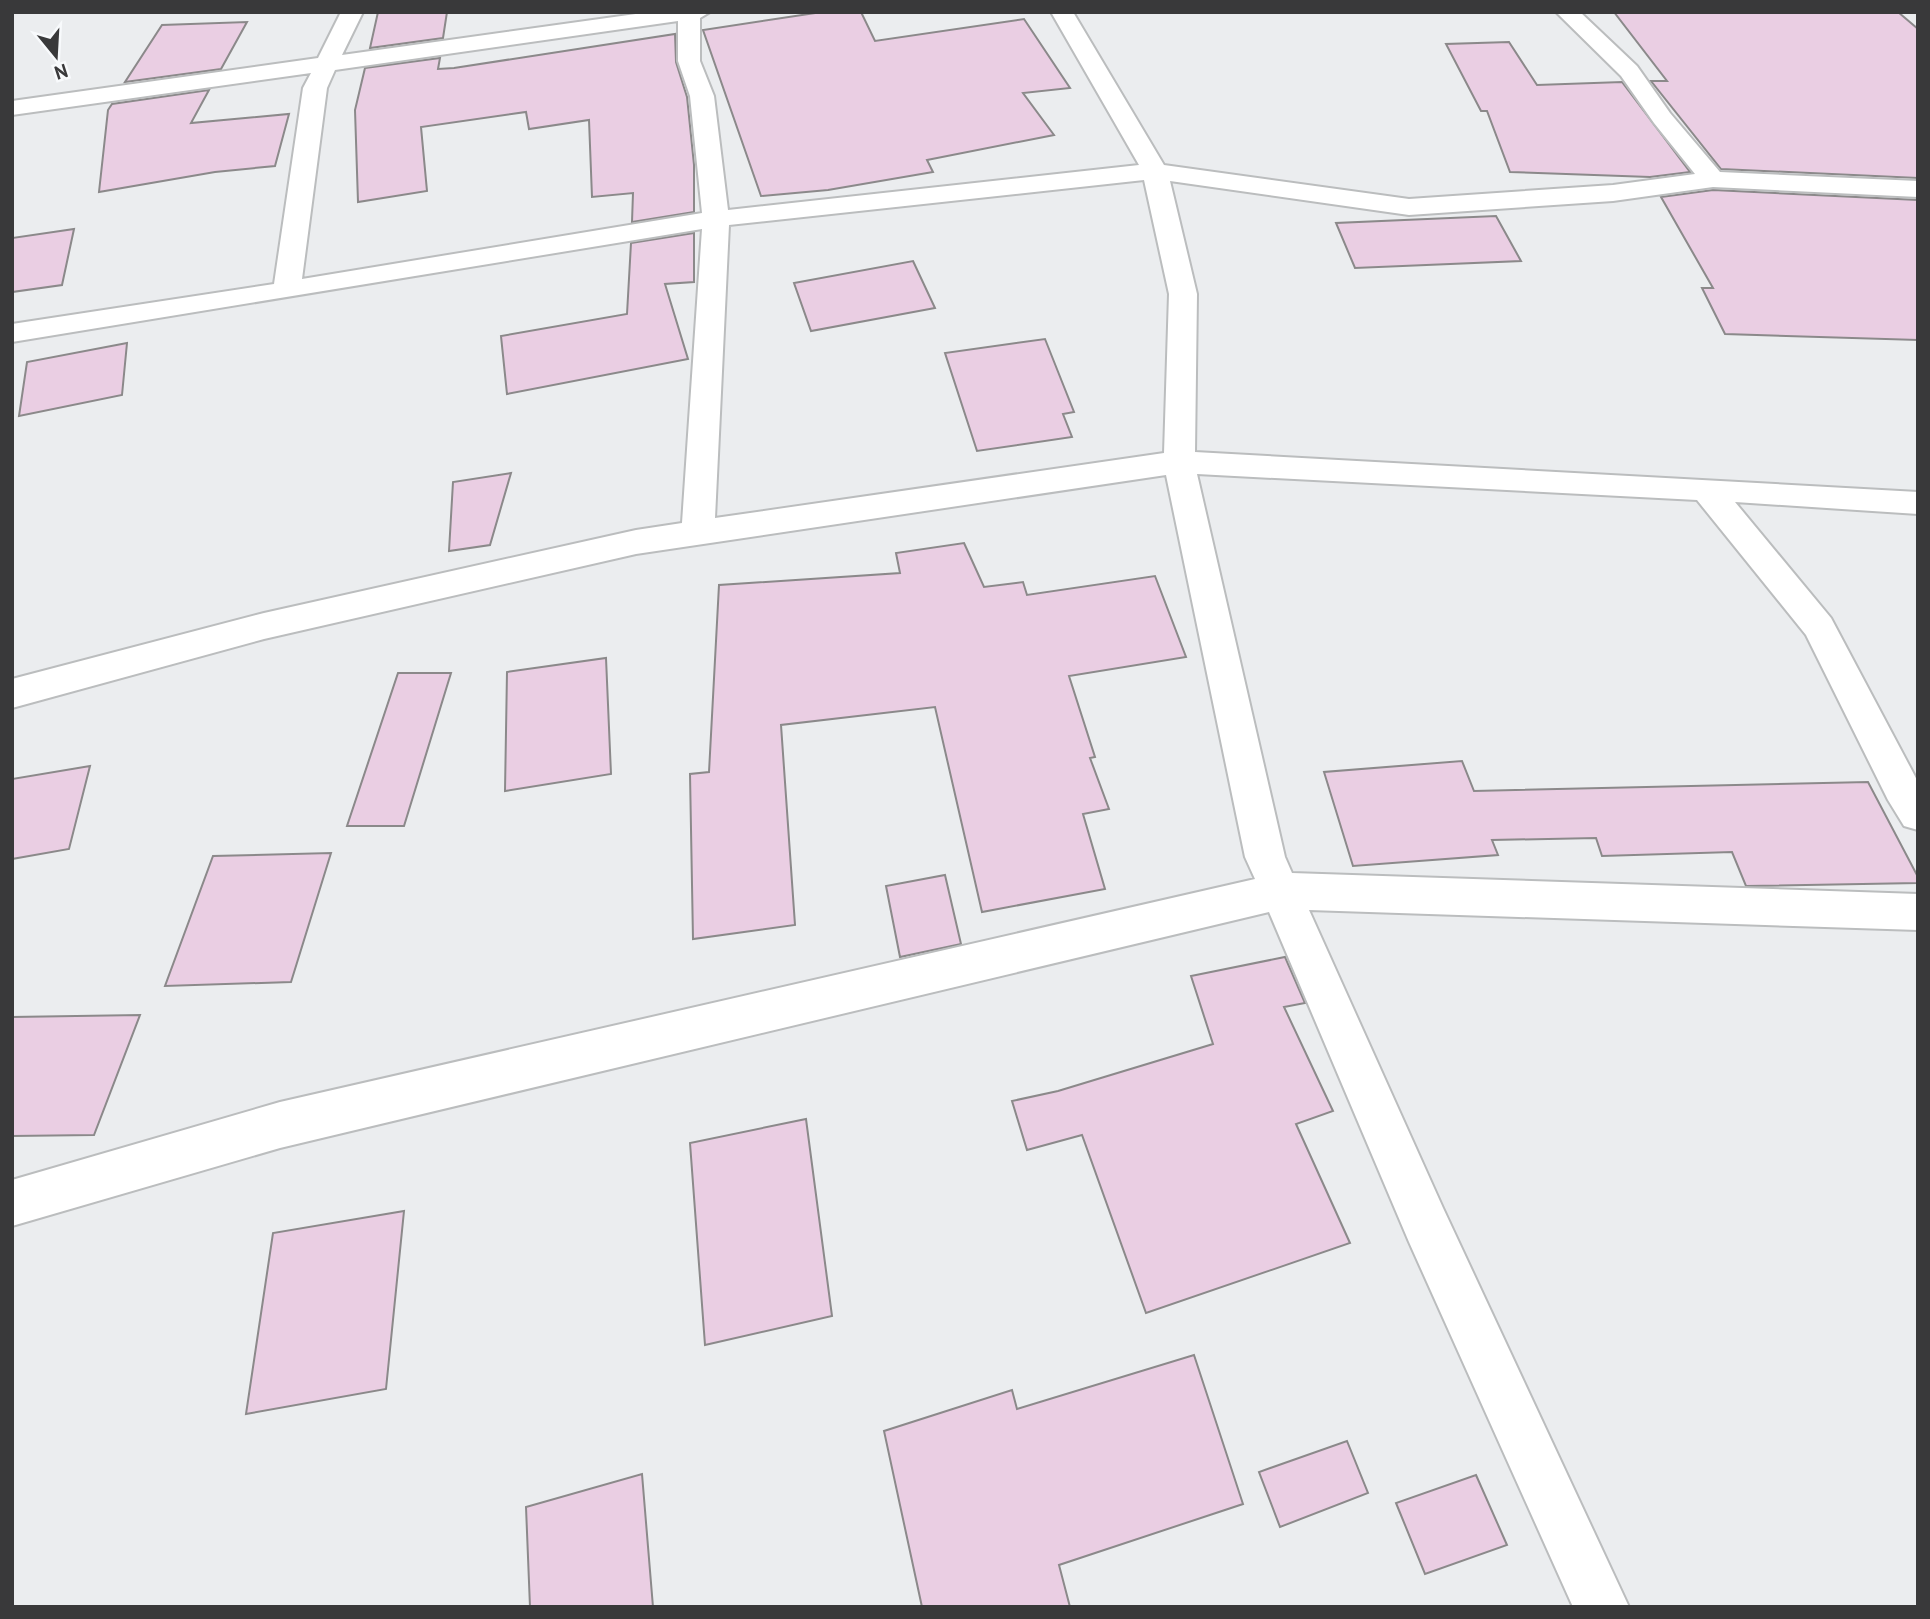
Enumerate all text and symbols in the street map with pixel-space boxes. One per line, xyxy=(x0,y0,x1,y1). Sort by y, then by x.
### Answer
north arrow xyxy=(21,21,91,91)
text: N xyxy=(52,59,71,86)

